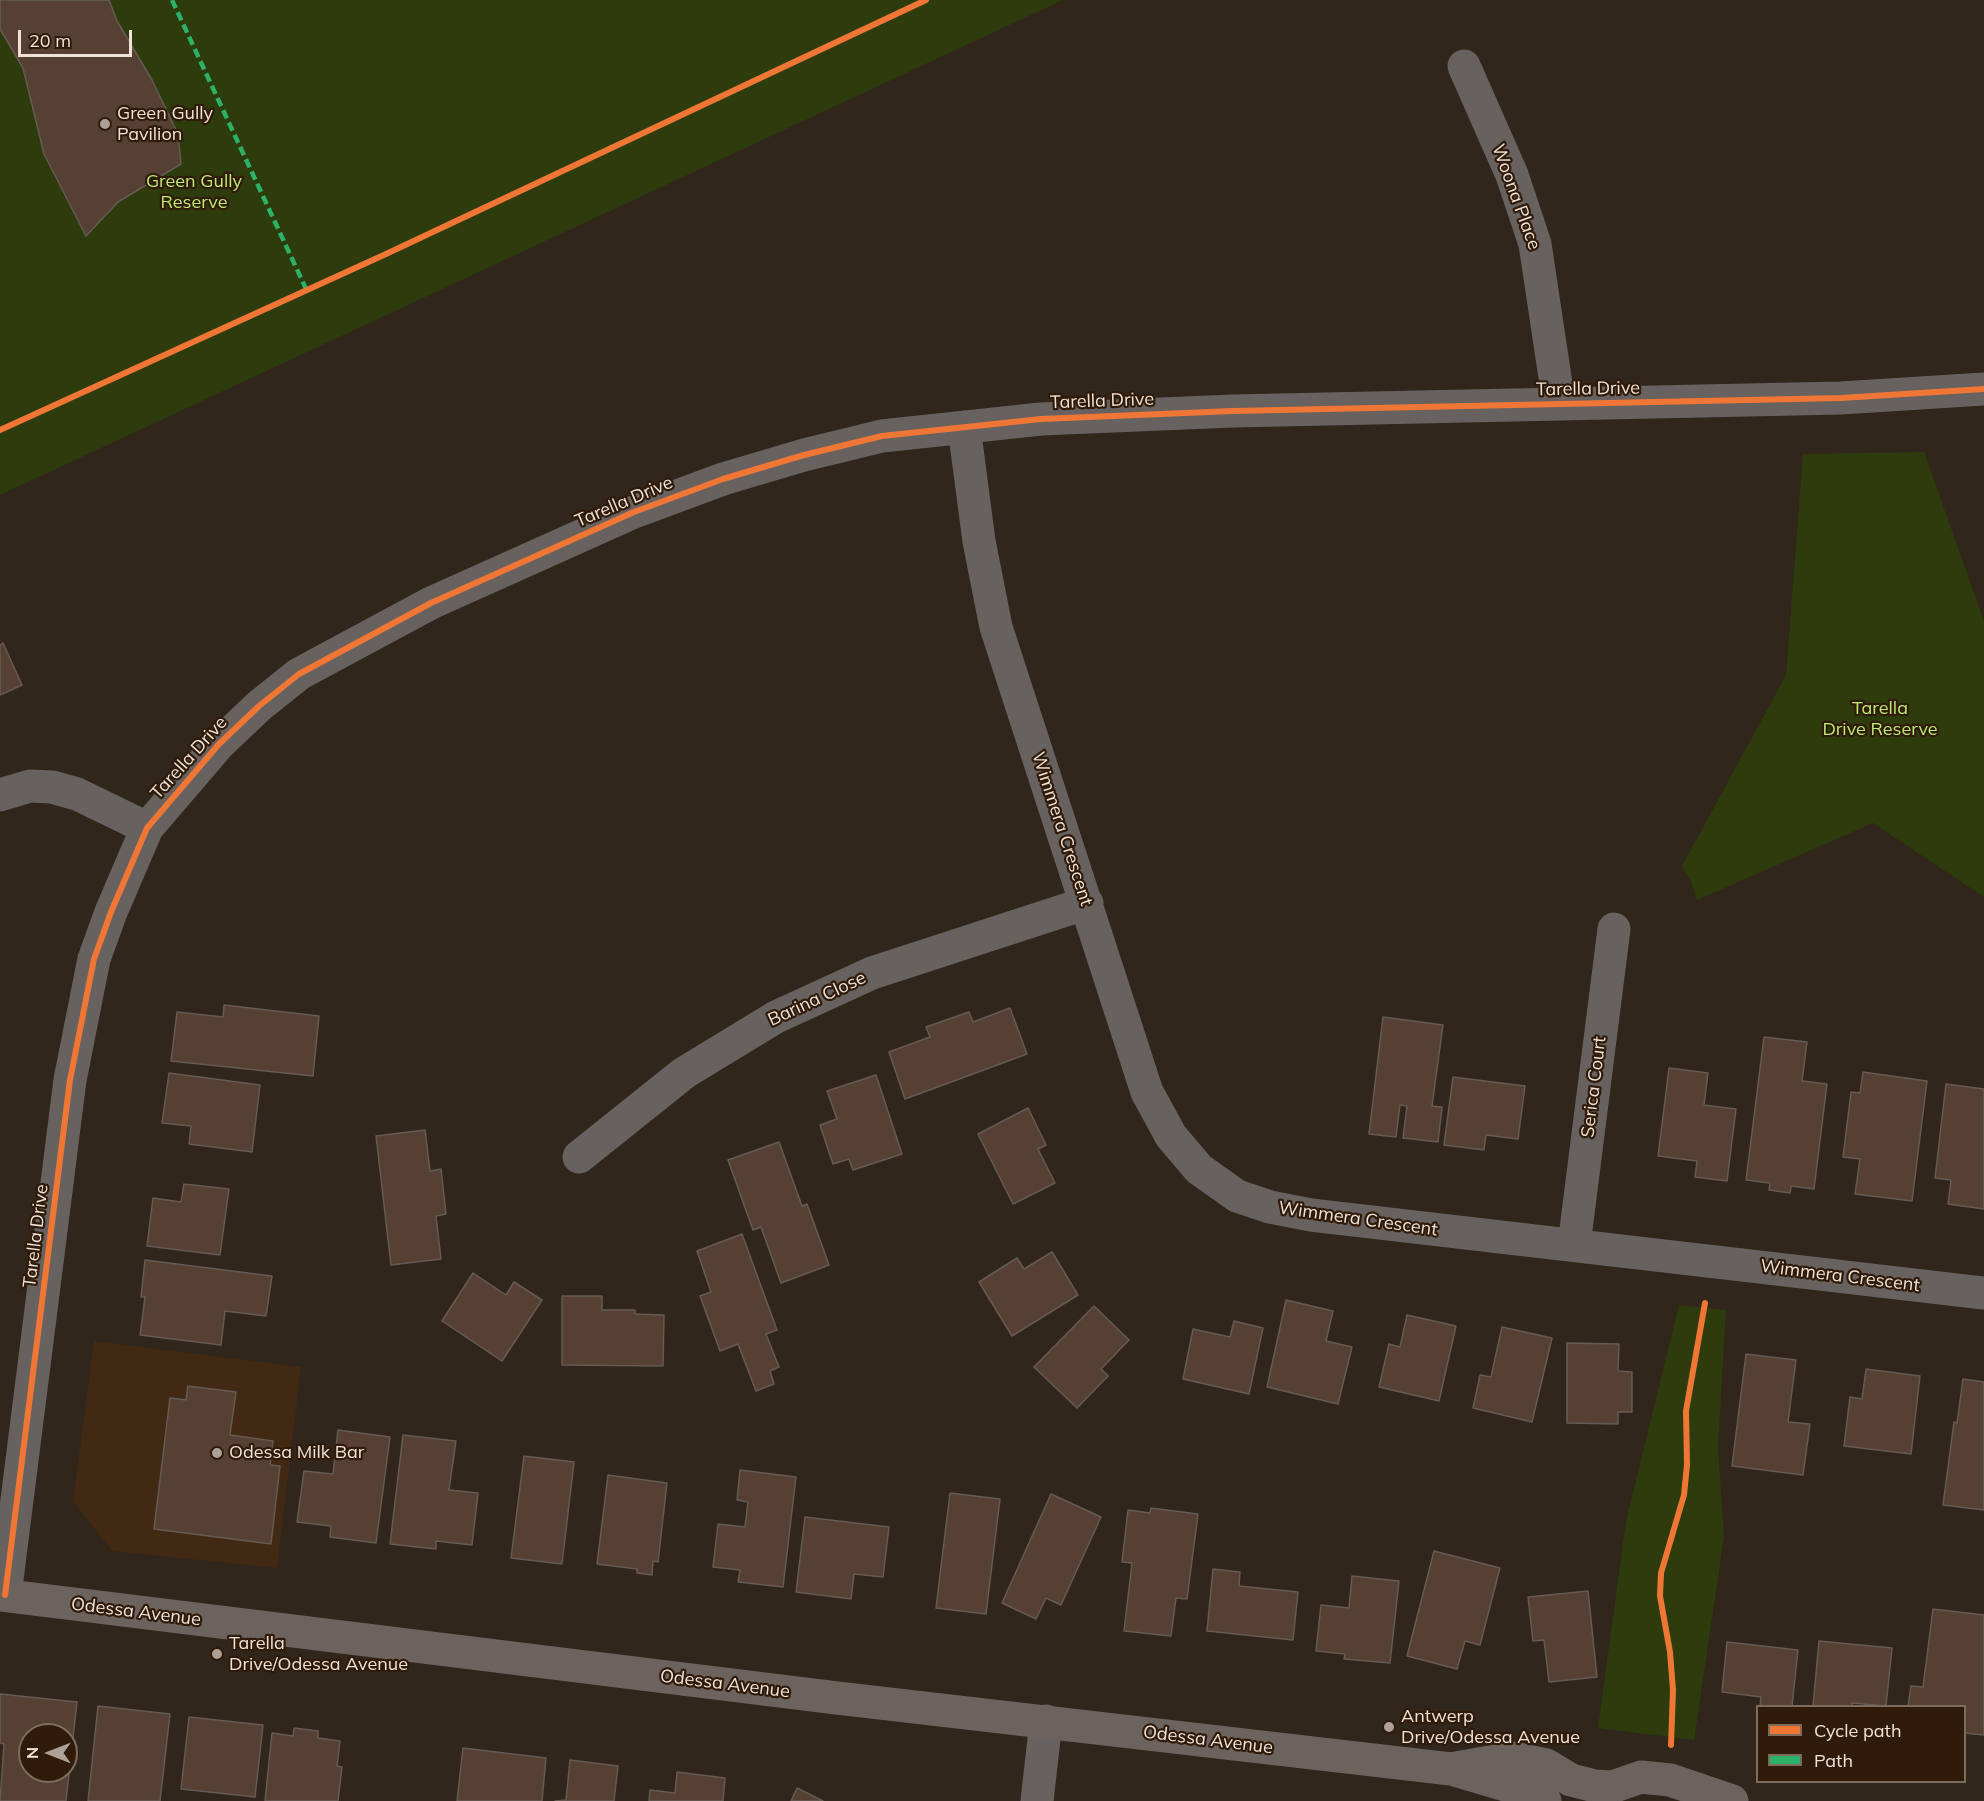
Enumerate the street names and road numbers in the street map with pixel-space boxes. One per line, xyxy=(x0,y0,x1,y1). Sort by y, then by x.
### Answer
street label: Woona Place xyxy=(1487,141,1545,253)
street label: Tarella Drive xyxy=(1536,377,1640,401)
street label: Tarella Drive xyxy=(1050,388,1154,414)
street label: Tarella Drive xyxy=(572,472,676,532)
street label: Tarella Drive xyxy=(146,712,232,804)
street label: Wimmera Crescent xyxy=(1027,749,1097,909)
street label: Barina Close xyxy=(765,967,869,1031)
street label: Serica Court xyxy=(1577,1035,1611,1139)
street label: Tarella Drive xyxy=(19,1183,53,1289)
street label: Wimmera Crescent xyxy=(1277,1197,1439,1241)
street label: Wimmera Crescent xyxy=(1759,1256,1921,1296)
street label: Odessa Avenue xyxy=(70,1593,202,1631)
street label: Odessa Avenue xyxy=(659,1665,791,1703)
street label: Odessa Avenue xyxy=(1142,1721,1274,1759)

